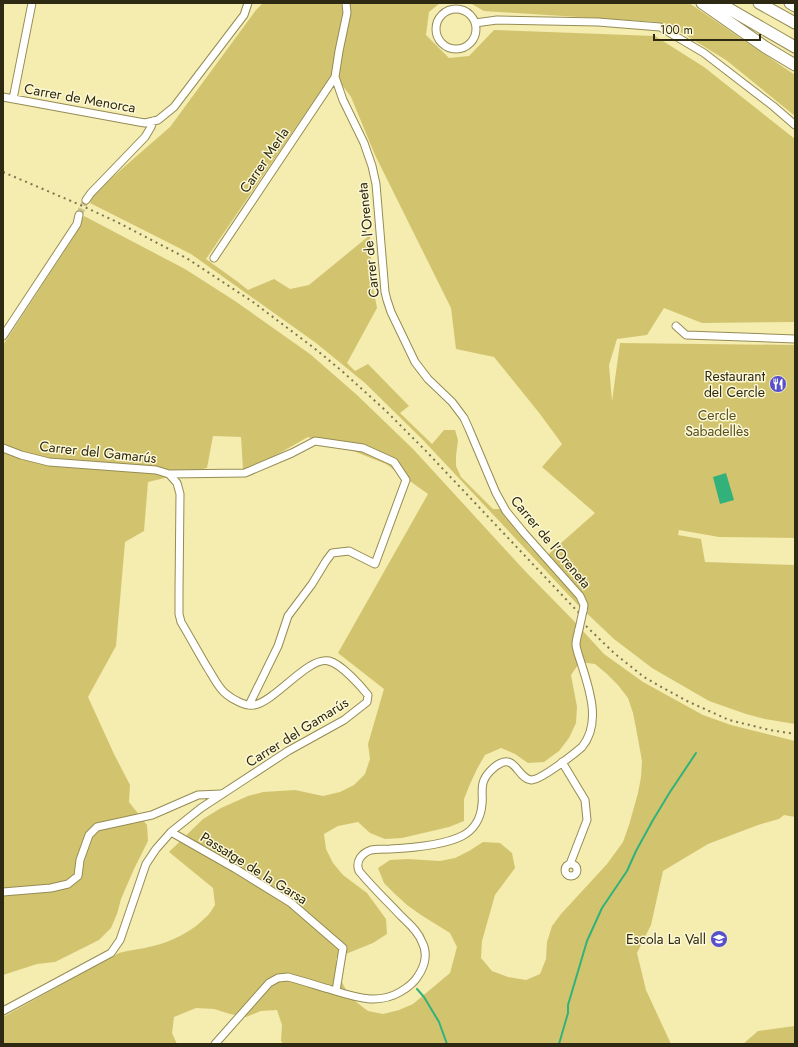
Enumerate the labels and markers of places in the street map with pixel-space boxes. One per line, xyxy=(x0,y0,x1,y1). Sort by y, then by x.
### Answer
place label: Restaurant del Cercle xyxy=(704,366,766,402)
restaurant icon: Restaurant del Cercle xyxy=(768,374,788,394)
place label: Escola La Vall xyxy=(626,929,706,949)
school or university icon: Escola La Vall xyxy=(709,929,729,949)

